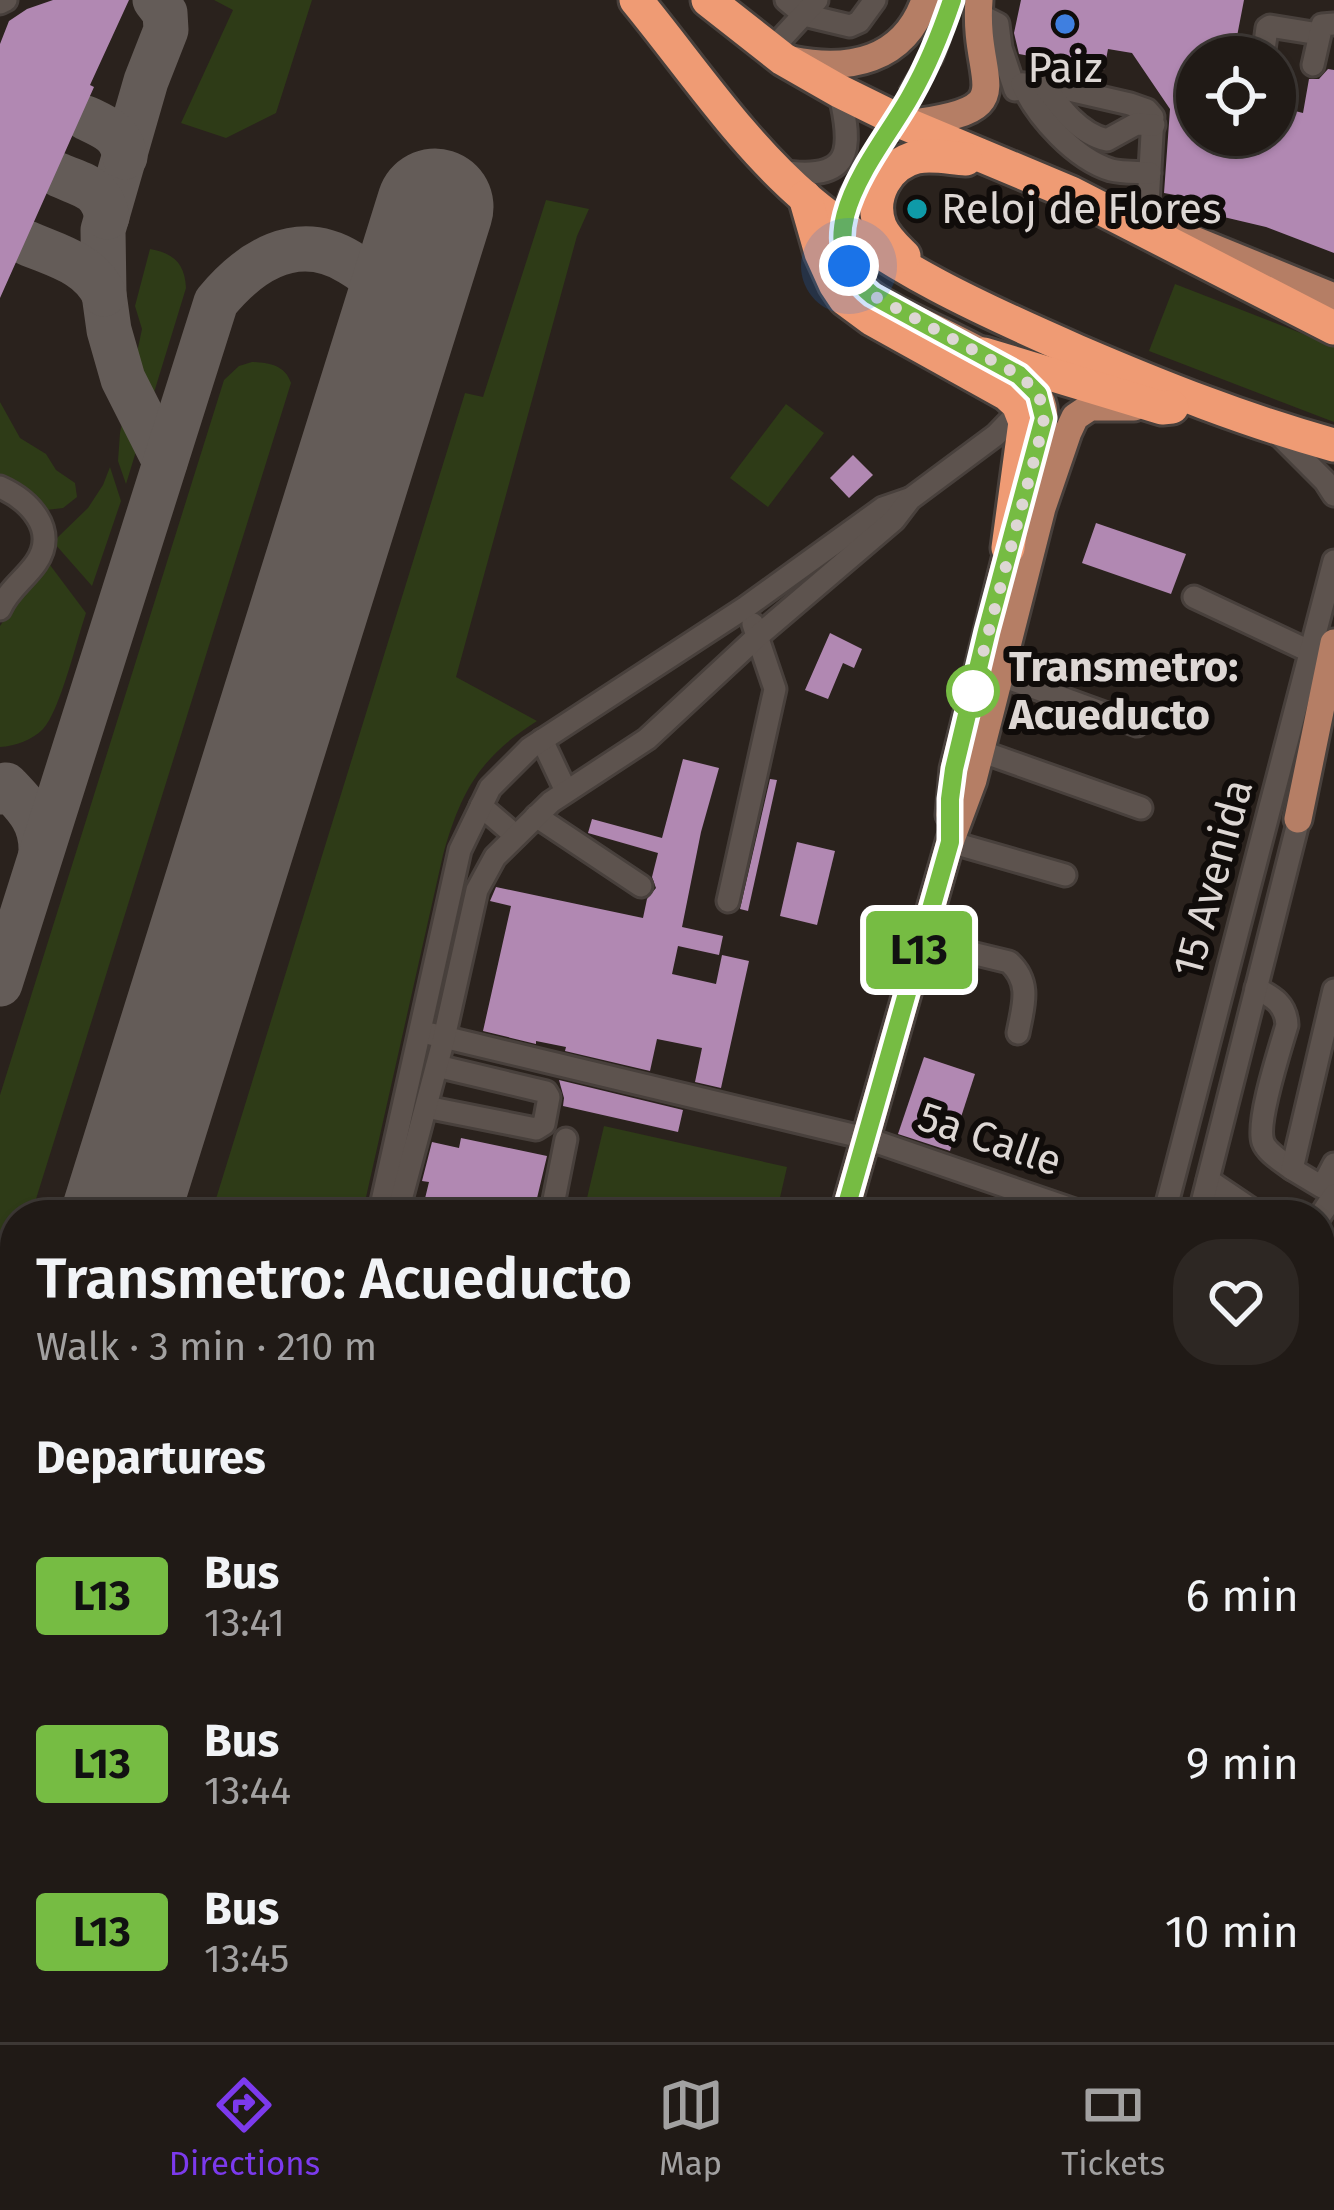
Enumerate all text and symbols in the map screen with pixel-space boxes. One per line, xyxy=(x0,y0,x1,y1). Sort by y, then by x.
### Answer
marker: Paiz xyxy=(1052,11,1078,37)
map controls xyxy=(1176,36,1296,156)
button: locate xyxy=(1176,36,1296,156)
place label: Paiz xyxy=(1027,43,1103,93)
place label: Reloj de Flores xyxy=(941,184,1222,234)
marker: Reloj de Flores xyxy=(904,196,930,222)
your location xyxy=(819,236,879,296)
place label: Transmetro: Acueducto xyxy=(1008,642,1238,740)
marker: Transmetro: Acueducto xyxy=(948,666,998,716)
street label: 15 Avenida xyxy=(1163,774,1263,982)
line badge: L13 xyxy=(850,911,988,989)
text: L13 xyxy=(890,925,948,975)
street label: 5a Calle xyxy=(912,1091,1068,1187)
button: heart xyxy=(1173,1239,1299,1365)
text: Transmetro: Acueducto xyxy=(36,1245,632,1313)
text: Walk · 3 min · 210 m xyxy=(36,1324,377,1370)
text: Departures xyxy=(36,1431,266,1485)
text: Bus xyxy=(204,1546,279,1600)
text: 6 min xyxy=(1185,1569,1299,1623)
text: L13 xyxy=(73,1571,131,1621)
text: 13:41 xyxy=(204,1600,285,1646)
text: Bus xyxy=(204,1714,279,1768)
text: 9 min xyxy=(1186,1737,1299,1791)
text: L13 xyxy=(73,1739,131,1789)
text: 13:44 xyxy=(204,1768,291,1814)
text: Bus xyxy=(204,1882,279,1936)
text: 10 min xyxy=(1165,1905,1299,1959)
text: L13 xyxy=(73,1907,131,1957)
text: 13:45 xyxy=(204,1936,289,1982)
tab: Directions xyxy=(169,2072,320,2184)
tab: Map xyxy=(658,2072,724,2184)
tab: Tickets xyxy=(1061,2072,1165,2184)

